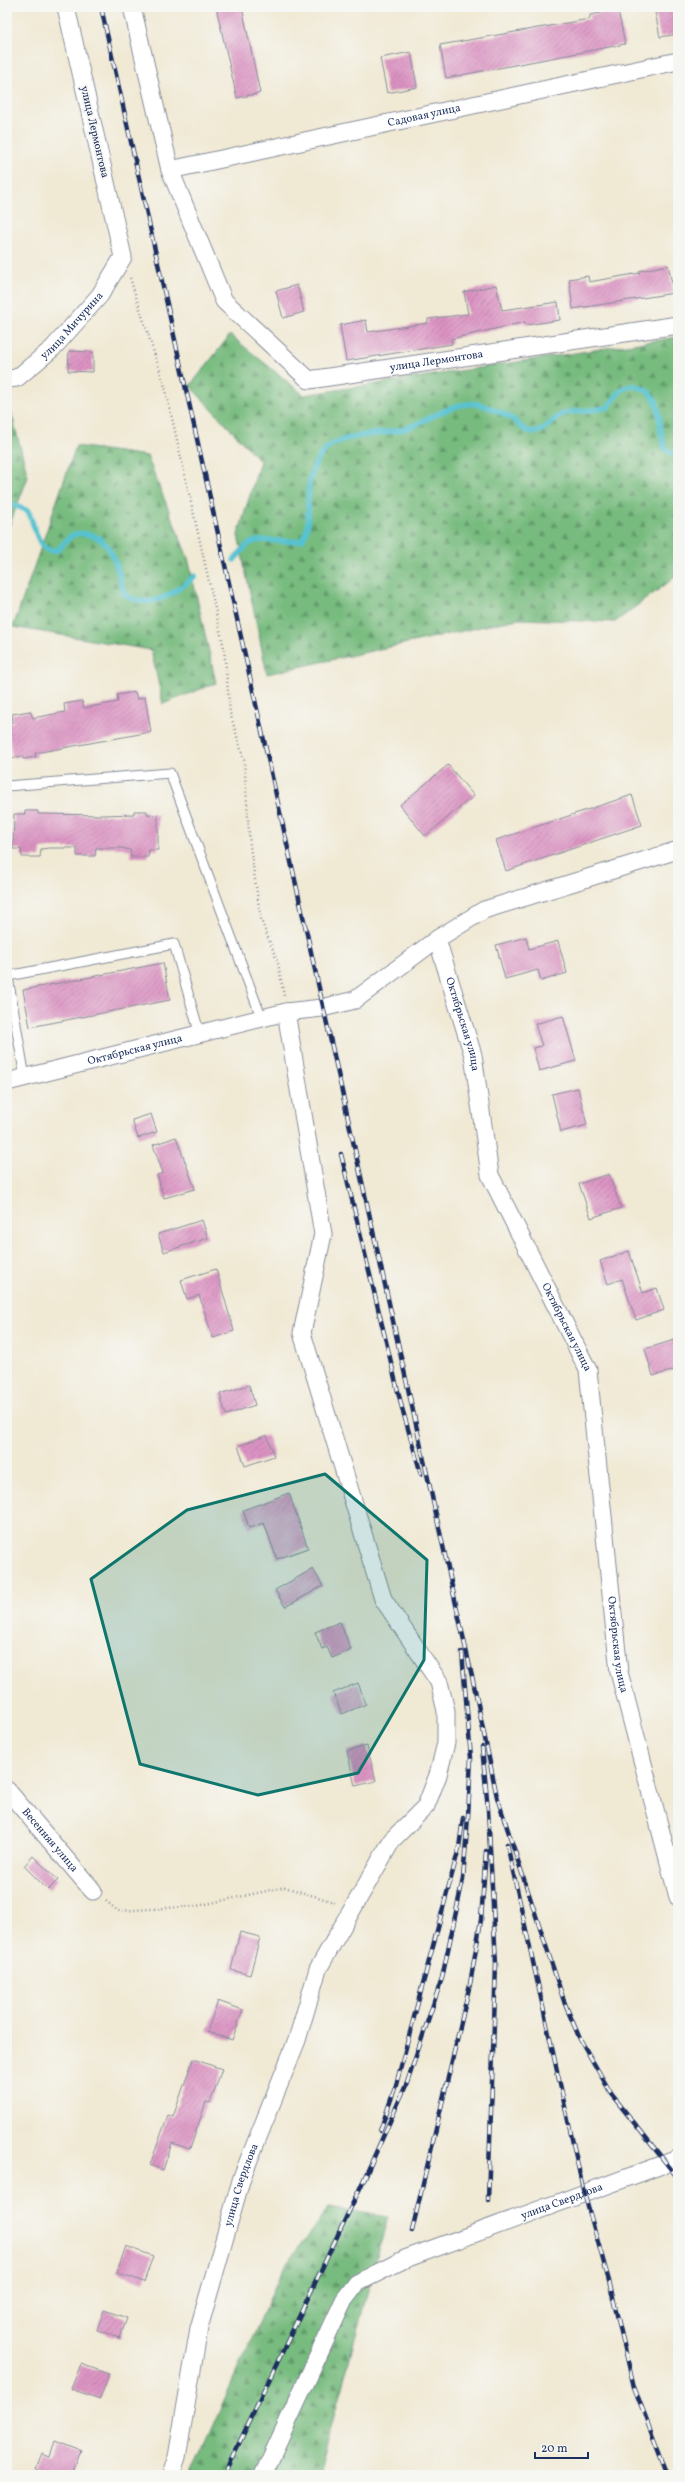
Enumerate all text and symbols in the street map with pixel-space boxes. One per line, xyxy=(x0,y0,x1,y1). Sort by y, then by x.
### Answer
street label: улица Лермонтова xyxy=(76,84,112,180)
street label: Садовая улица xyxy=(386,100,463,131)
street label: улица Мичурина xyxy=(37,288,107,363)
street label: улица Лермонтова xyxy=(389,347,485,375)
street label: Октябрьская улица xyxy=(442,975,483,1073)
street label: Октябрьская улица xyxy=(86,1031,184,1069)
street label: Октябрьская улица xyxy=(538,1280,595,1374)
street label: Октябрьская улица xyxy=(604,1596,632,1695)
street label: Весенняя улица xyxy=(18,1805,82,1876)
street label: улица Свердлова xyxy=(221,2141,262,2228)
street label: улица Свердлова xyxy=(519,2179,605,2223)
scale bar xyxy=(535,2434,588,2460)
text: 20 m xyxy=(541,2441,568,2457)

